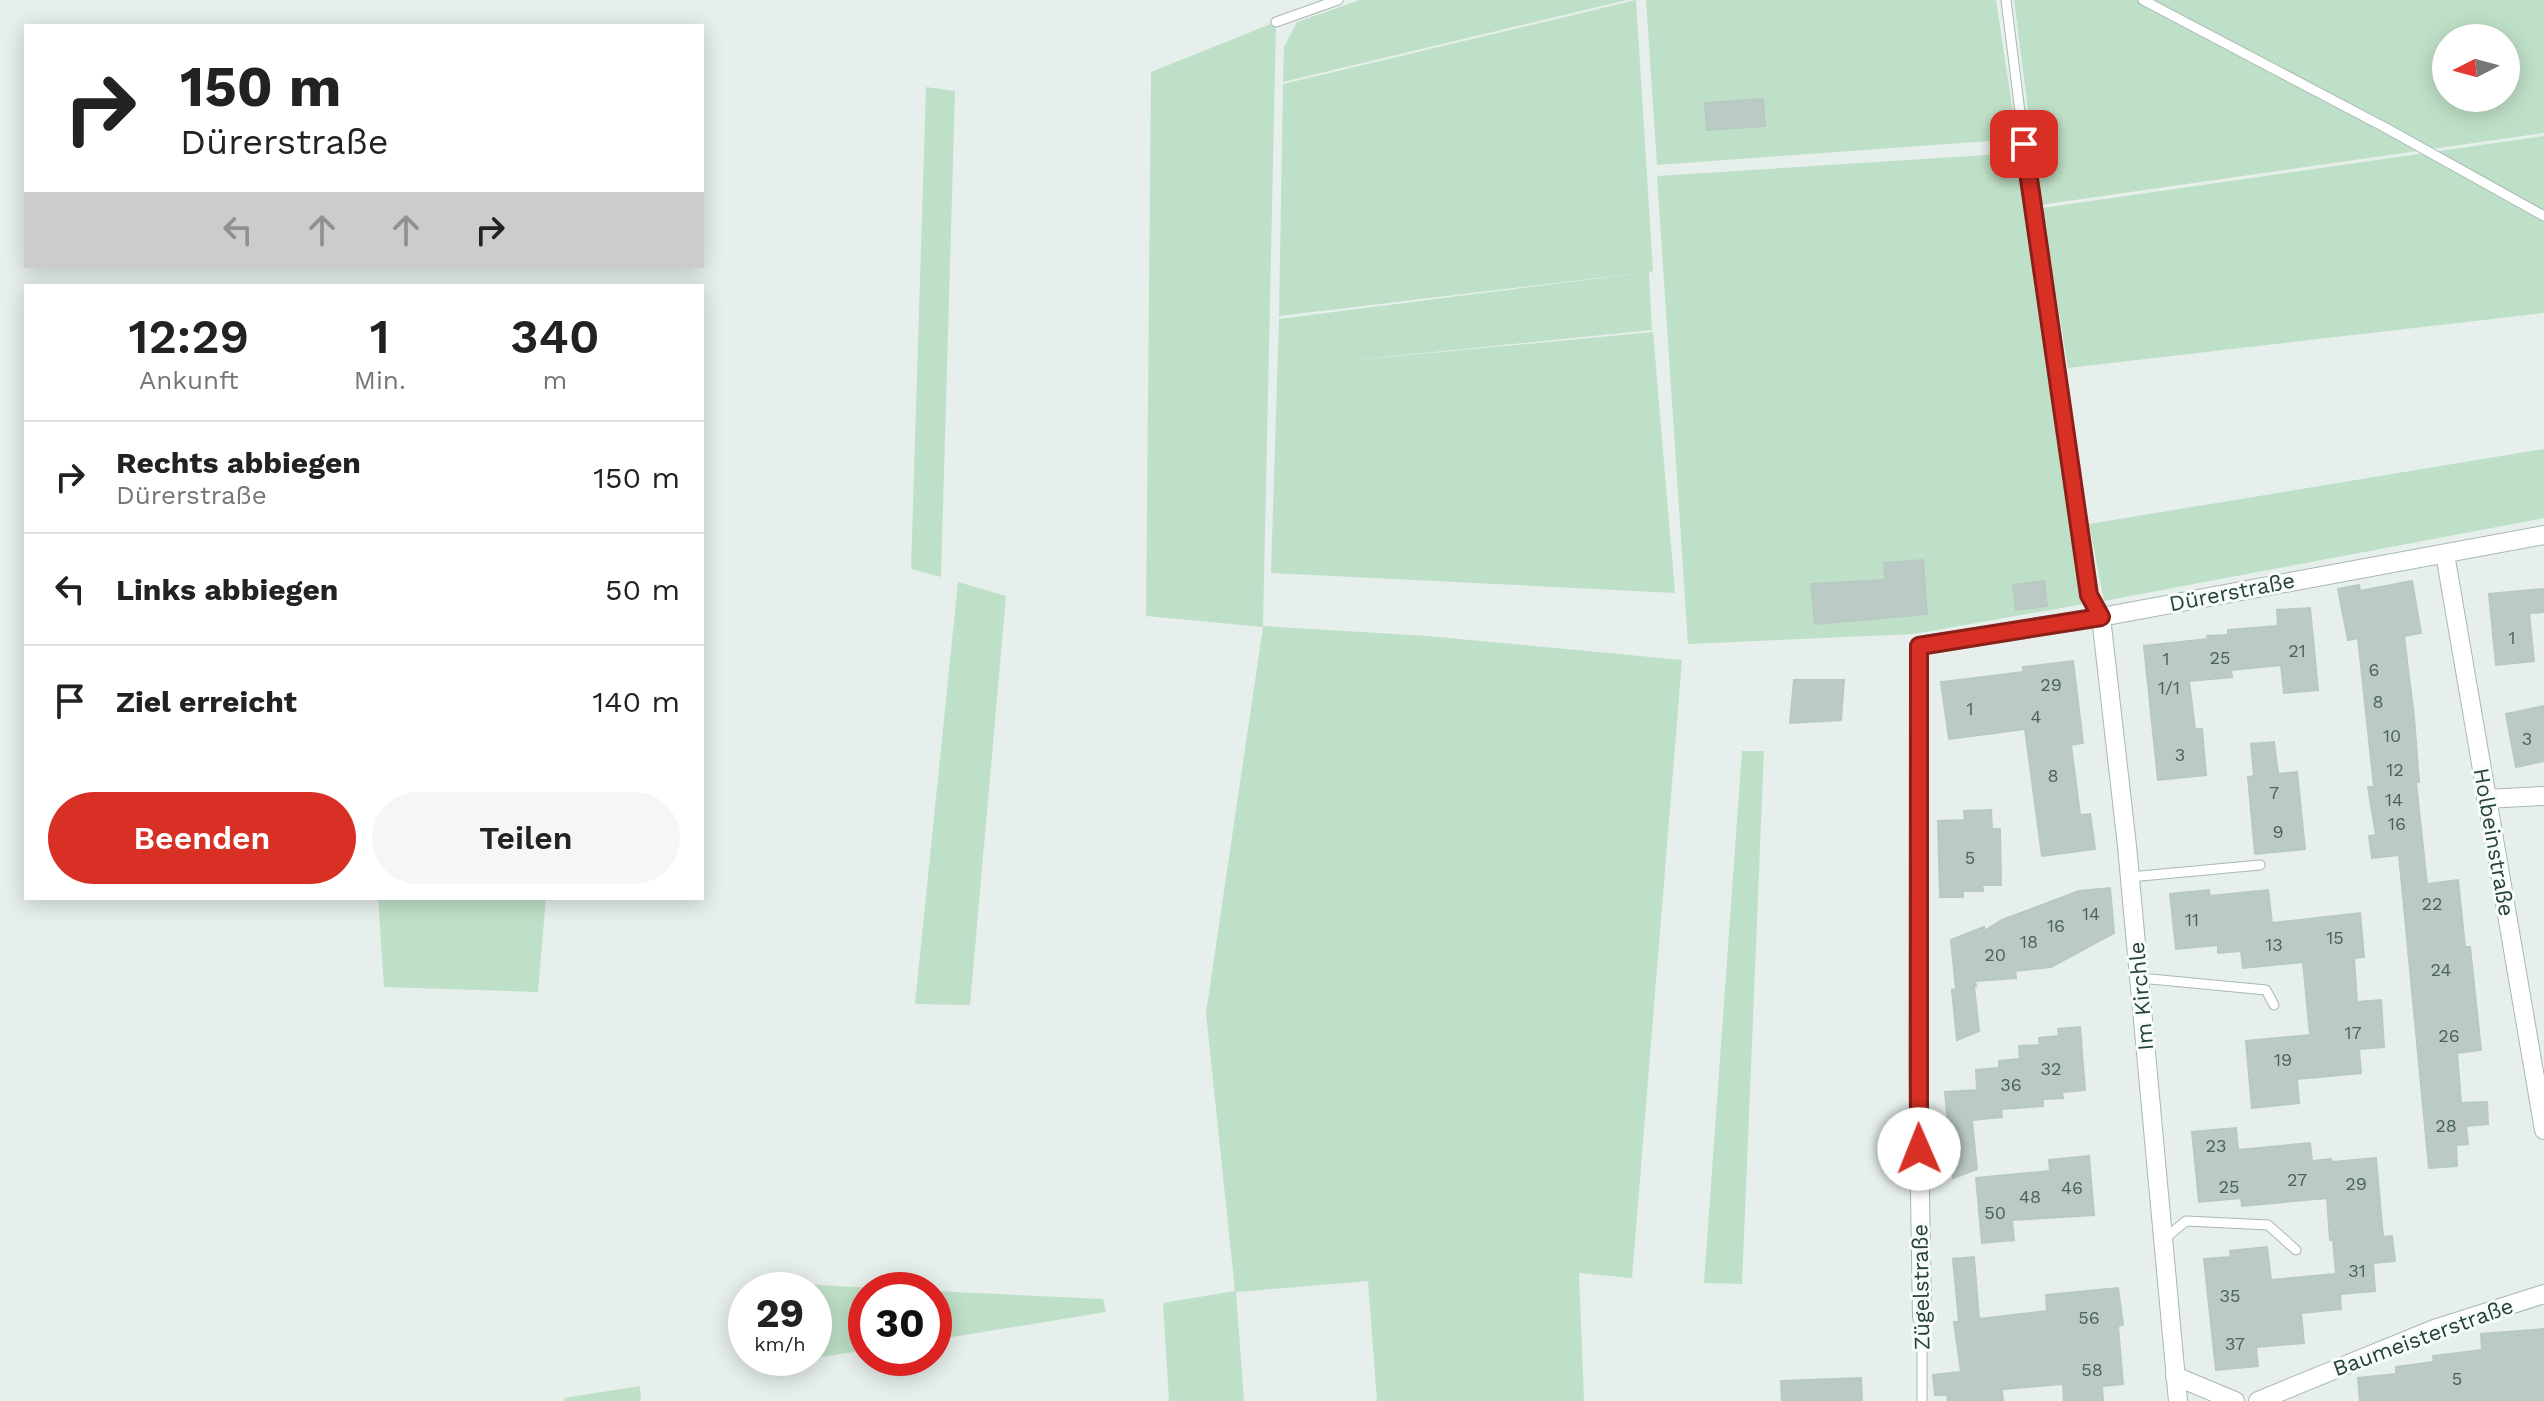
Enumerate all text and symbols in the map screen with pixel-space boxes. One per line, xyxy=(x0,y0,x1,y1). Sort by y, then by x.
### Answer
north arrow xyxy=(2432,24,2520,112)
map controls xyxy=(2432,24,2520,112)
text: 150 m xyxy=(180,54,342,120)
icon: right xyxy=(48,56,152,160)
pin xyxy=(1990,110,2058,178)
text: Dürerstraße xyxy=(180,121,389,163)
icon: arrive xyxy=(2002,122,2046,166)
icon: left xyxy=(216,208,260,252)
icon: ahead xyxy=(300,208,344,252)
icon: ahead xyxy=(384,208,428,252)
icon: right xyxy=(468,208,512,252)
text: 12:29 xyxy=(128,308,249,365)
text: 1 xyxy=(370,308,390,365)
text: 340 xyxy=(510,308,600,365)
text: Ankunft xyxy=(139,365,239,395)
text: Min. xyxy=(354,365,406,395)
text: m xyxy=(543,365,567,395)
text: Rechts abbiegen xyxy=(116,445,361,480)
icon: right xyxy=(48,455,92,499)
text: 150 m xyxy=(593,460,680,495)
text: Dürerstraße xyxy=(116,480,267,510)
icon: left xyxy=(48,567,92,611)
street label: Dürerstraße xyxy=(2167,568,2297,616)
text: Links abbiegen xyxy=(116,572,338,607)
text: 50 m xyxy=(605,572,680,607)
house number: 1 xyxy=(2508,627,2516,648)
house number: 21 xyxy=(2288,640,2306,661)
house number: 25 xyxy=(2210,647,2230,668)
house number: 1 xyxy=(2162,648,2170,669)
house number: 6 xyxy=(2369,659,2379,680)
house number: 29 xyxy=(2040,674,2062,695)
house number: 1/1 xyxy=(2158,677,2180,698)
icon: arrive xyxy=(48,679,92,723)
text: Ziel erreicht xyxy=(116,684,297,719)
text: 140 m xyxy=(592,684,680,719)
house number: 8 xyxy=(2372,691,2384,712)
house number: 1 xyxy=(1966,698,1974,719)
house number: 4 xyxy=(2031,706,2042,727)
house number: 10 xyxy=(2383,725,2401,746)
house number: 3 xyxy=(2522,728,2532,749)
house number: 3 xyxy=(2175,744,2185,765)
house number: 12 xyxy=(2386,759,2404,780)
house number: 8 xyxy=(2047,765,2059,786)
street label: Holbeinstraße xyxy=(2469,766,2519,918)
house number: 7 xyxy=(2269,782,2279,803)
house number: 14 xyxy=(2385,789,2403,810)
button: Beenden xyxy=(48,792,356,884)
button: Teilen xyxy=(372,792,680,884)
house number: 16 xyxy=(2388,813,2406,834)
house number: 9 xyxy=(2272,821,2284,842)
house number: 5 xyxy=(1965,847,1975,868)
house number: 22 xyxy=(2422,893,2443,914)
house number: 14 xyxy=(2082,903,2100,924)
house number: 11 xyxy=(2185,909,2199,930)
house number: 16 xyxy=(2047,915,2065,936)
house number: 15 xyxy=(2326,927,2344,948)
house number: 18 xyxy=(2020,931,2038,952)
house number: 13 xyxy=(2265,934,2283,955)
street label: Im Kirchle xyxy=(2124,941,2158,1051)
house number: 20 xyxy=(1984,944,2006,965)
house number: 24 xyxy=(2431,959,2451,980)
house number: 17 xyxy=(2344,1022,2362,1043)
house number: 26 xyxy=(2438,1025,2460,1046)
house number: 19 xyxy=(2274,1049,2292,1070)
house number: 32 xyxy=(2041,1058,2062,1079)
house number: 36 xyxy=(2000,1074,2022,1095)
position arrow xyxy=(1877,1107,1961,1191)
house number: 28 xyxy=(2435,1115,2457,1136)
house number: 23 xyxy=(2206,1135,2227,1156)
house number: 27 xyxy=(2287,1169,2307,1190)
house number: 29 xyxy=(2345,1173,2367,1194)
house number: 25 xyxy=(2219,1176,2239,1197)
house number: 46 xyxy=(2061,1177,2083,1198)
house number: 48 xyxy=(2019,1186,2041,1207)
house number: 50 xyxy=(1984,1202,2006,1223)
street label: Zügelstraße xyxy=(1907,1224,1935,1350)
house number: 31 xyxy=(2348,1260,2366,1281)
speed limit sign: 30 xyxy=(848,1272,952,1376)
house number: 35 xyxy=(2220,1285,2240,1306)
text: 29 xyxy=(756,1290,804,1337)
street label: Baumeisterstraße xyxy=(2329,1293,2517,1381)
house number: 56 xyxy=(2078,1307,2100,1328)
text: km/h xyxy=(754,1332,806,1356)
house number: 37 xyxy=(2225,1333,2245,1354)
house number: 58 xyxy=(2081,1359,2103,1380)
house number: 5 xyxy=(2452,1368,2462,1389)

